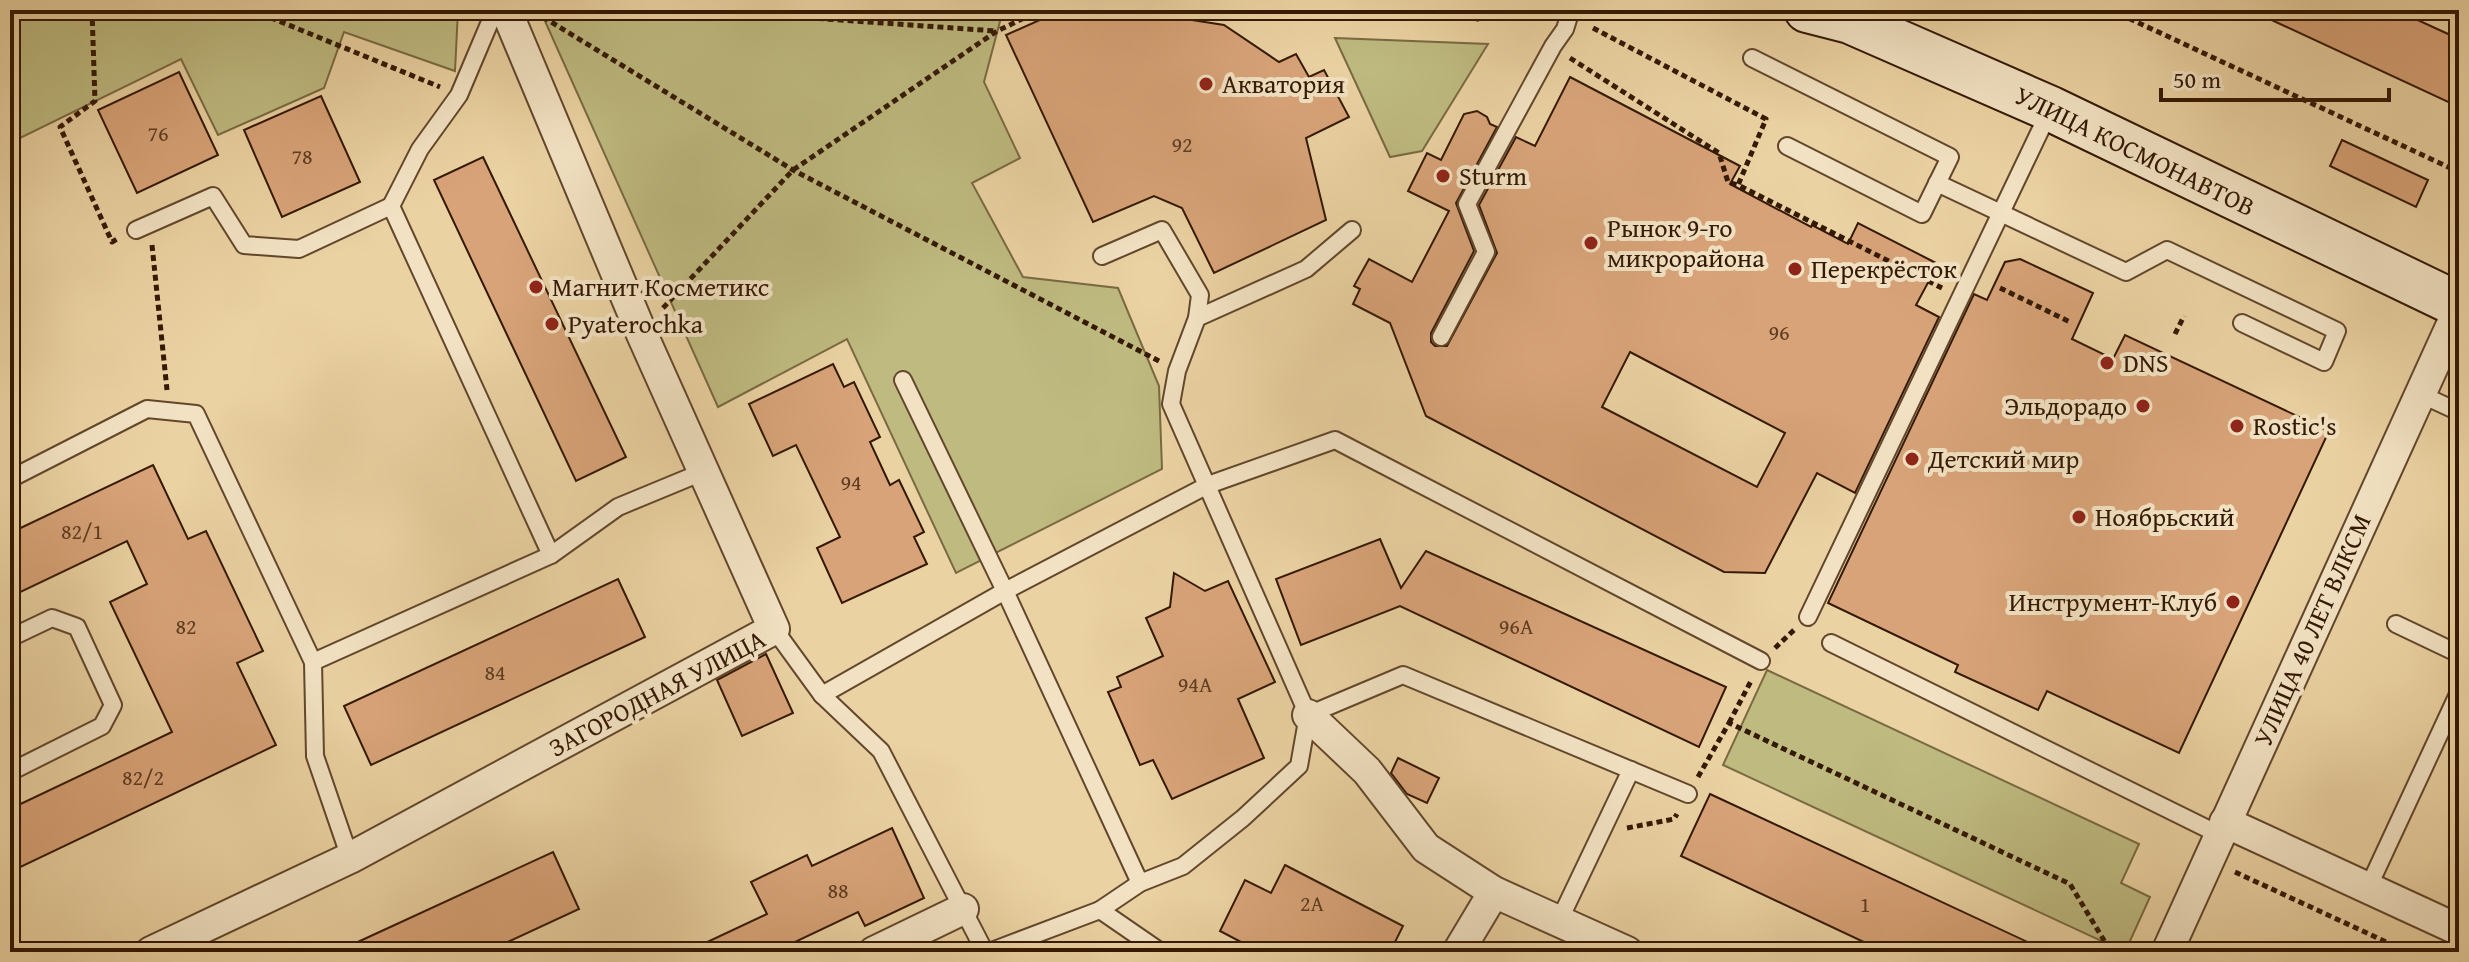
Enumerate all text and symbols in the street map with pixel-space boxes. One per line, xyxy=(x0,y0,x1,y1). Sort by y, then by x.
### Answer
scale bar xyxy=(2161,52,2389,102)
text: 50 m xyxy=(2173,62,2221,97)
place label: Акватория xyxy=(1222,64,1345,103)
marker: Акватория xyxy=(1197,75,1215,93)
street label: УЛИЦА КОСМОНАВТОВ xyxy=(2008,75,2262,226)
house number: 76 xyxy=(147,117,169,149)
house number: 92 xyxy=(1171,128,1193,160)
house number: 78 xyxy=(291,140,313,172)
place label: Sturm xyxy=(1459,156,1527,195)
marker: Sturm xyxy=(1434,167,1452,185)
place label: Рынок 9-го микрорайона xyxy=(1607,208,1765,277)
marker: Рынок 9-го микрорайона xyxy=(1582,234,1600,252)
place label: Перекрёсток xyxy=(1811,249,1957,288)
marker: Перекрёсток xyxy=(1786,260,1804,278)
place label: Магнит Косметикс xyxy=(552,267,769,306)
marker: Магнит Косметикс xyxy=(527,278,545,296)
place label: Pyaterochka xyxy=(568,304,704,343)
marker: Pyaterochka xyxy=(543,315,561,333)
house number: 96 xyxy=(1768,316,1790,348)
place label: DNS xyxy=(2123,343,2169,382)
marker: DNS xyxy=(2098,354,2116,372)
place label: Эльдорадо xyxy=(2004,386,2127,425)
marker: Эльдорадо xyxy=(2134,397,2152,415)
place label: Rostic's xyxy=(2253,406,2337,445)
marker: Rostic's xyxy=(2228,417,2246,435)
place label: Детский мир xyxy=(1927,439,2079,478)
marker: Детский мир xyxy=(1903,450,1921,468)
house number: 94 xyxy=(840,466,862,498)
place label: Ноябрьский xyxy=(2095,497,2234,536)
street label: УЛИЦА 40 ЛЕТ ВЛКСМ xyxy=(2243,507,2380,752)
marker: Ноябрьский xyxy=(2070,508,2088,526)
house number: 82/1 xyxy=(61,515,103,547)
place label: Инструмент-Клуб xyxy=(2009,582,2217,621)
marker: Инструмент-Клуб xyxy=(2224,593,2242,611)
house number: 82 xyxy=(175,610,197,642)
house number: 96А xyxy=(1499,610,1534,642)
street label: ЗАГОРОДНАЯ УЛИЦА xyxy=(541,619,772,766)
house number: 84 xyxy=(484,656,506,688)
house number: 94А xyxy=(1178,668,1213,700)
house number: 82/2 xyxy=(122,761,164,793)
house number: 88 xyxy=(827,874,849,906)
house number: 2А xyxy=(1300,887,1325,919)
house number: 1 xyxy=(1860,888,1870,920)

